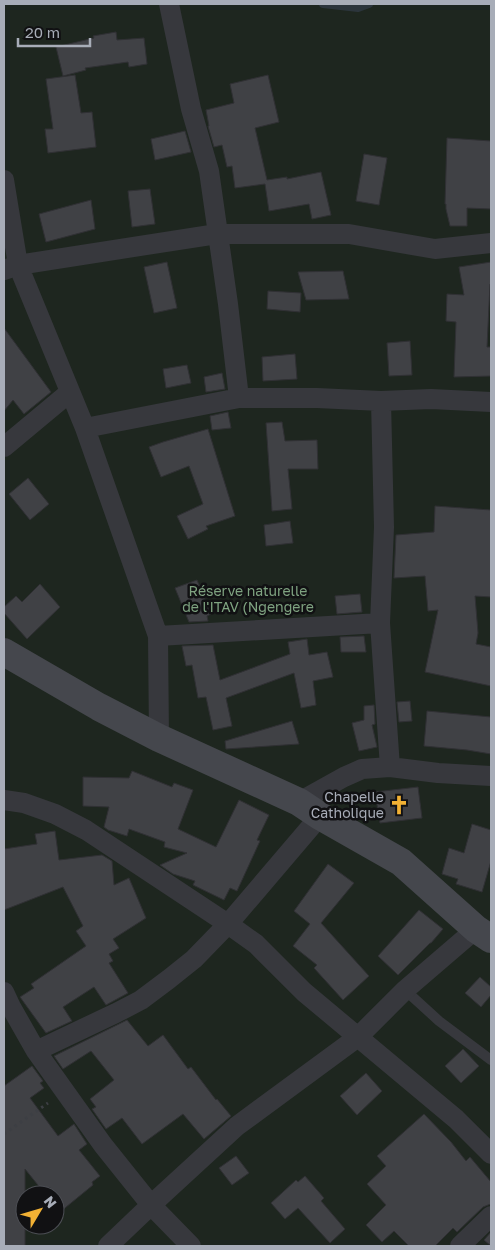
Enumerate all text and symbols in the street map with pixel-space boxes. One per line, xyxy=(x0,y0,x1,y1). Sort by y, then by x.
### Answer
scale bar xyxy=(18,15,90,47)
text: 20 m xyxy=(25,23,60,41)
park label: Réserve naturelle de l'ITAV (Ngengere xyxy=(182,582,314,615)
place label: Chapelle Catholique xyxy=(311,788,384,821)
church icon: Chapelle Catholique xyxy=(388,794,410,816)
north arrow xyxy=(15,1185,65,1235)
text: N xyxy=(41,1192,61,1211)

